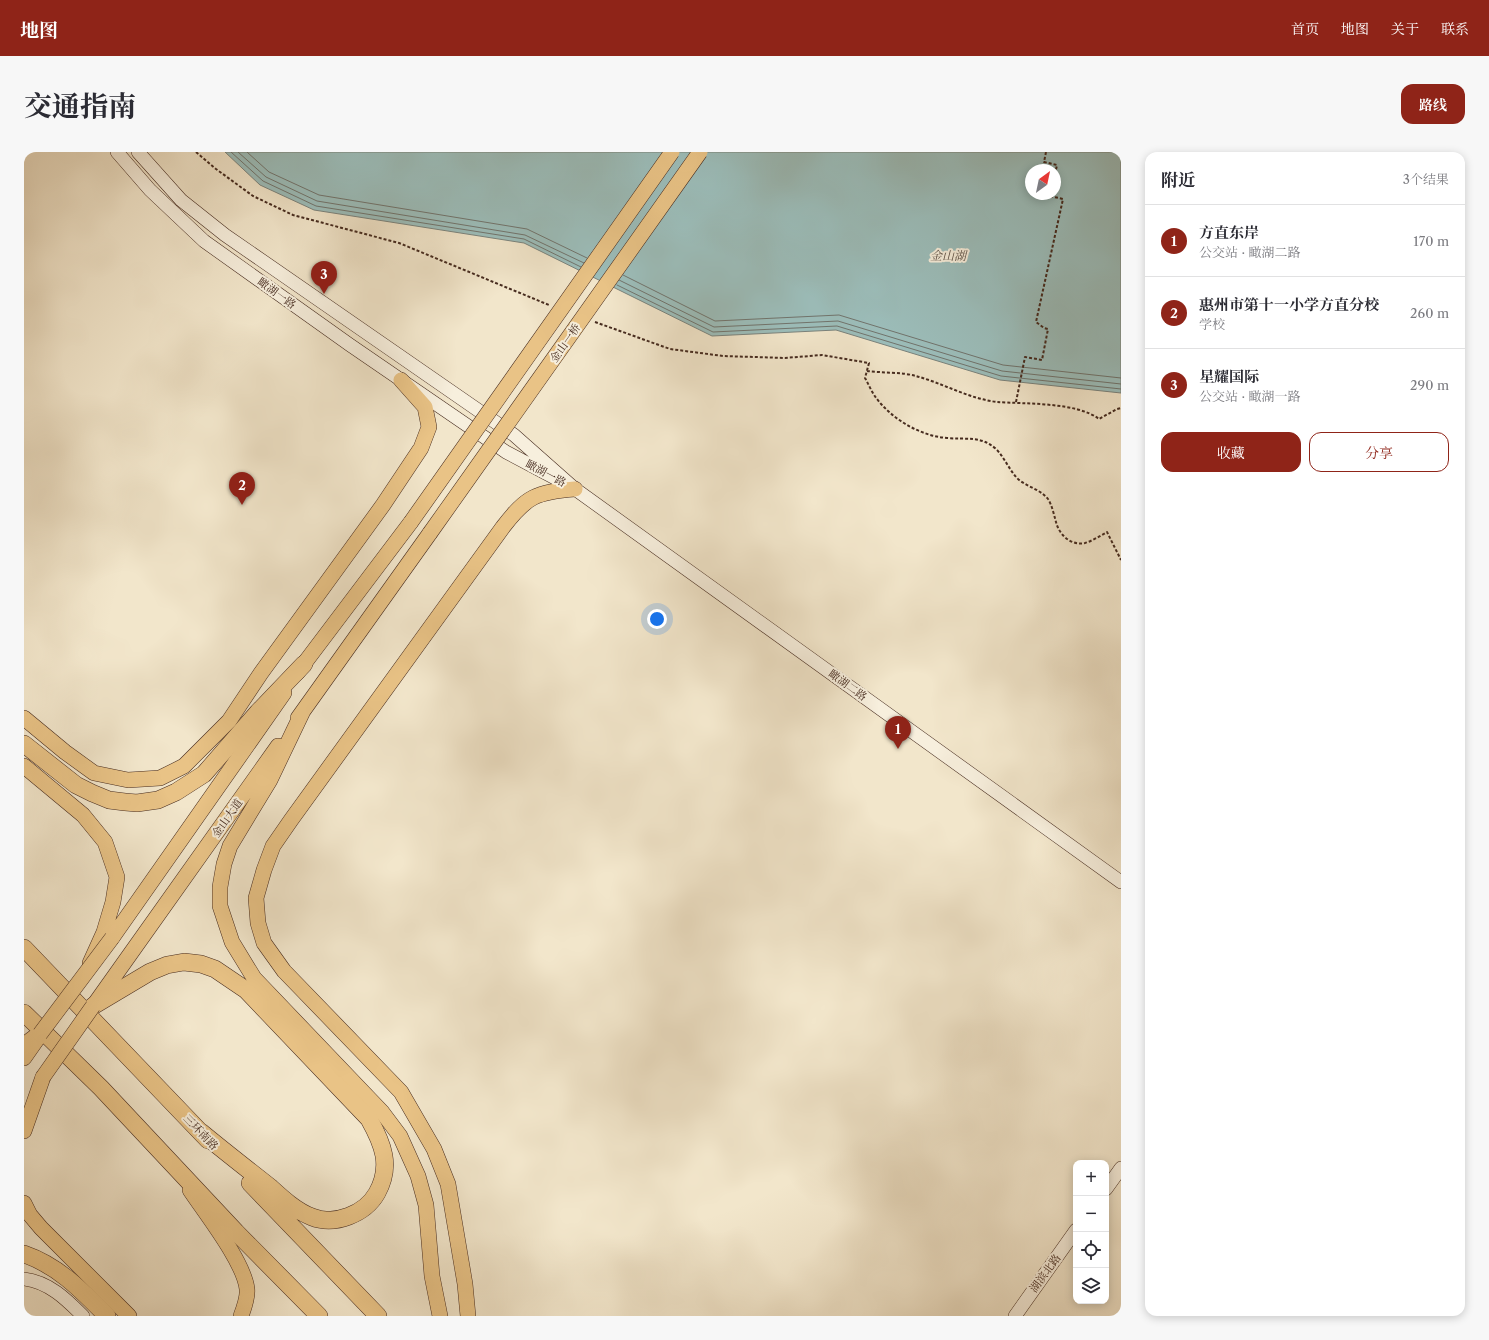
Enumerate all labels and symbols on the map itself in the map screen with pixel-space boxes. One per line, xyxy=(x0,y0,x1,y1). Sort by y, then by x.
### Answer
north arrow xyxy=(1025,164,1061,200)
water label: 金山湖 xyxy=(930,248,968,263)
pin: 3 xyxy=(311,261,337,294)
street label: 瞰湖一路 xyxy=(255,274,299,312)
street label: 金山一桥 xyxy=(547,321,583,365)
street label: 瞰湖一路 xyxy=(523,456,569,490)
pin: 2 xyxy=(229,472,255,505)
your location xyxy=(647,609,667,629)
street label: 瞰湖二路 xyxy=(826,666,870,704)
pin: 1 xyxy=(885,716,911,749)
street label: 金山大道 xyxy=(209,796,245,840)
street label: 三环南路 xyxy=(181,1111,221,1153)
street label: 湖滨北路 xyxy=(1026,1251,1064,1295)

